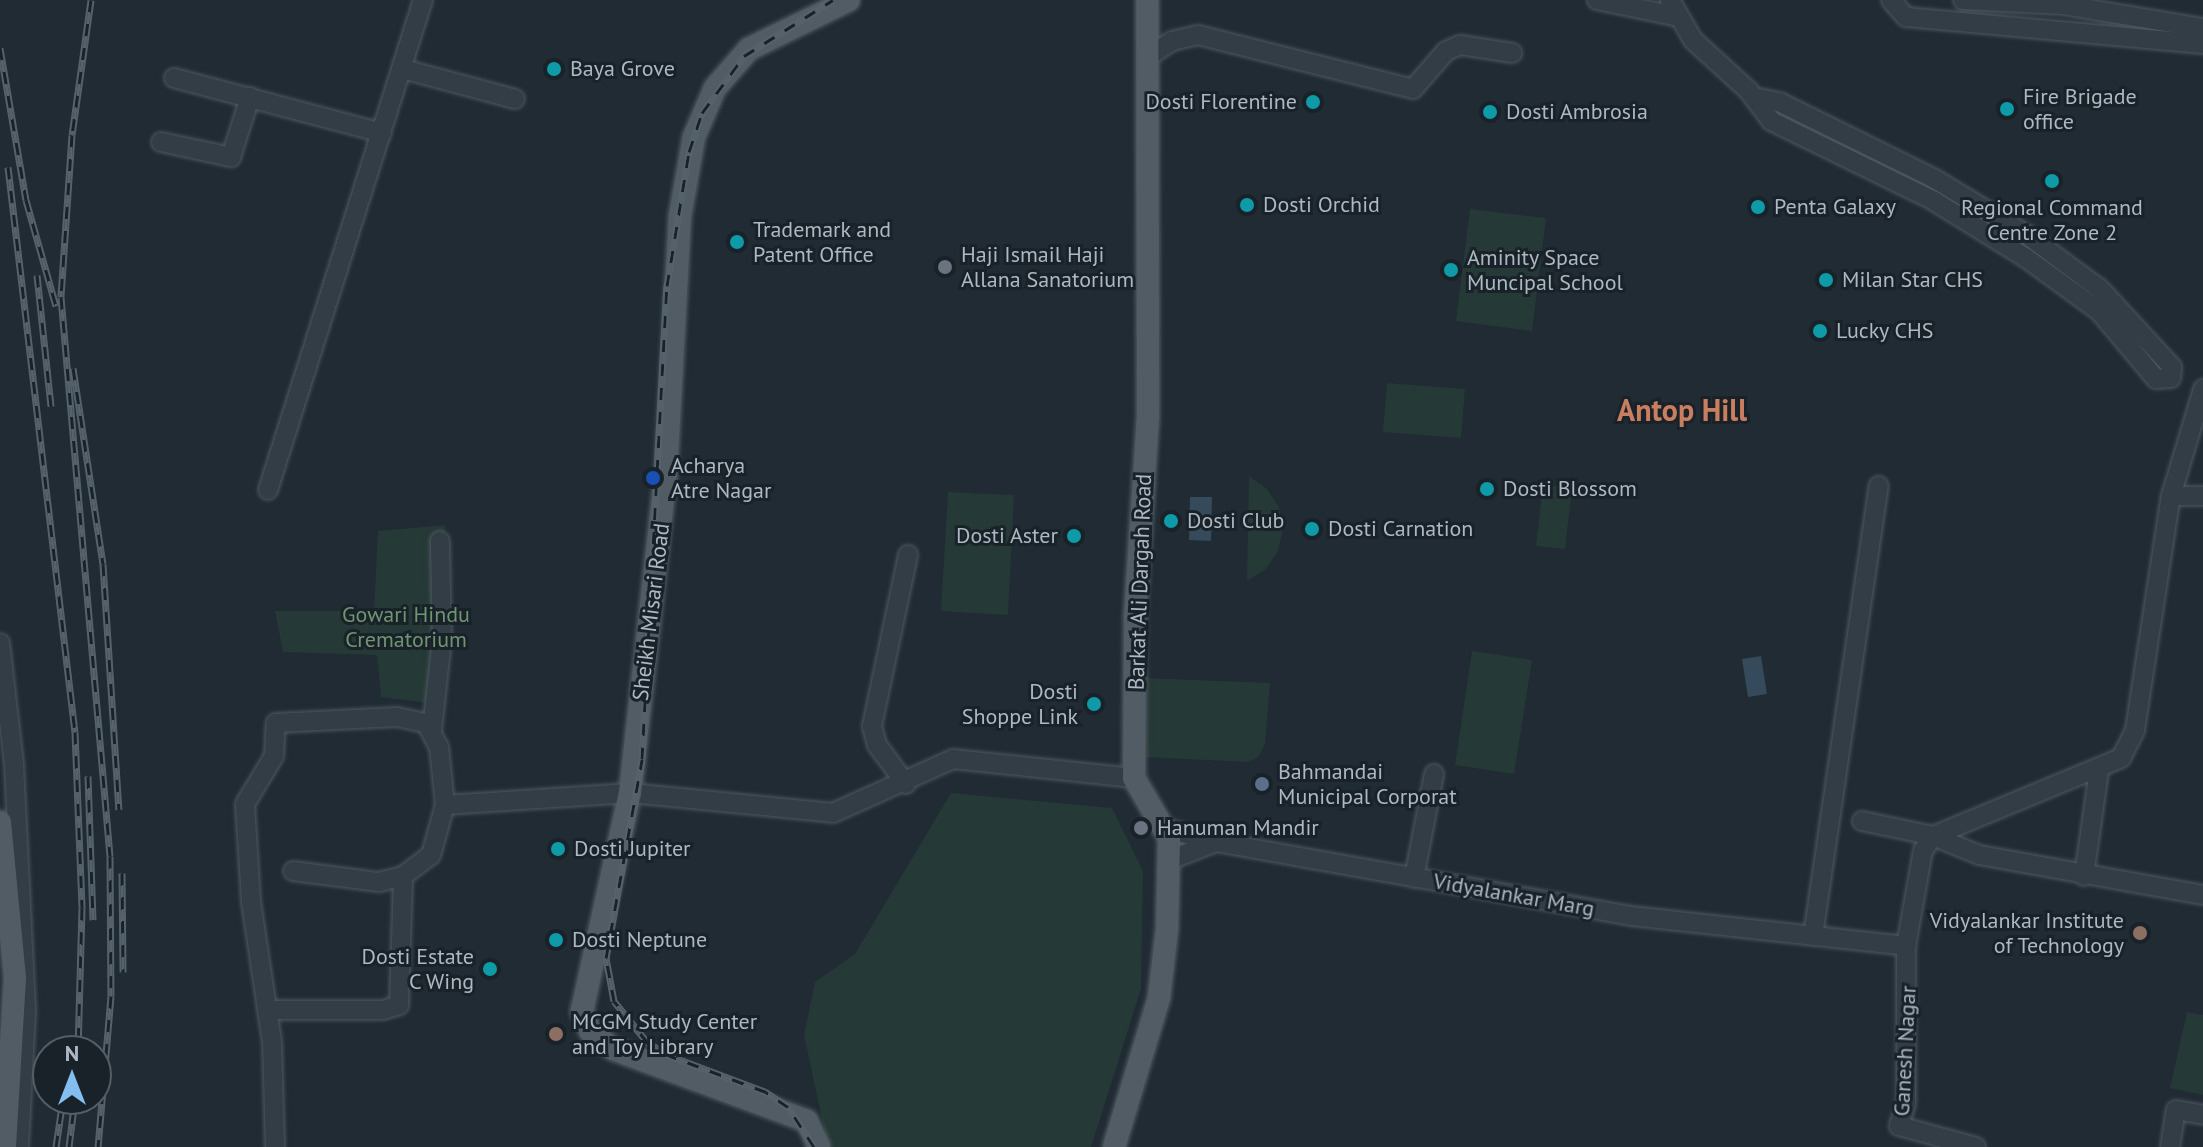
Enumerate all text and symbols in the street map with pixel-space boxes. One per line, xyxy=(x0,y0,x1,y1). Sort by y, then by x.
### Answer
place label: Baya Grove xyxy=(570,56,675,82)
marker: Baya Grove xyxy=(545,60,563,78)
place label: Fire Brigade office xyxy=(2023,83,2137,134)
place label: Dosti Florentine xyxy=(1145,89,1297,115)
marker: Dosti Florentine xyxy=(1304,93,1322,111)
place label: Dosti Ambrosia xyxy=(1506,99,1649,125)
marker: Fire Brigade office xyxy=(1998,100,2016,118)
marker: Dosti Ambrosia xyxy=(1481,103,1499,121)
marker: Regional Command Centre Zone 2 xyxy=(2043,172,2061,190)
place label: Dosti Orchid xyxy=(1263,192,1380,218)
place label: Penta Galaxy xyxy=(1774,194,1896,220)
place label: Regional Command Centre Zone 2 xyxy=(1961,194,2143,246)
marker: Dosti Orchid xyxy=(1238,196,1256,214)
marker: Penta Galaxy xyxy=(1749,198,1767,216)
place label: Trademark and Patent Office xyxy=(753,216,892,268)
marker: Trademark and Patent Office xyxy=(728,233,746,251)
place label: Haji Ismail Haji Allana Sanatorium xyxy=(961,241,1134,292)
place label: Aminity Space Muncipal School xyxy=(1467,244,1623,296)
marker: Haji Ismail Haji Allana Sanatorium xyxy=(936,258,954,276)
marker: Aminity Space Muncipal School xyxy=(1442,261,1460,279)
place label: Milan Star CHS xyxy=(1842,267,1983,293)
marker: Milan Star CHS xyxy=(1817,271,1835,289)
place label: Lucky CHS xyxy=(1836,318,1934,344)
marker: Lucky CHS xyxy=(1811,322,1829,340)
district label: Antop Hill xyxy=(1617,392,1747,428)
place label: Acharya Atre Nagar xyxy=(671,452,771,504)
marker: Acharya Atre Nagar xyxy=(642,467,664,489)
street label: Barkat Ali Dargah Road xyxy=(1123,473,1157,691)
place label: Dosti Blossom xyxy=(1503,476,1637,502)
marker: Dosti Blossom xyxy=(1478,480,1496,498)
place label: Dosti Club xyxy=(1187,508,1284,534)
marker: Dosti Club xyxy=(1162,512,1180,530)
place label: Dosti Carnation xyxy=(1328,516,1473,542)
marker: Dosti Carnation xyxy=(1303,520,1321,538)
street label: Sheikh Misari Road xyxy=(627,522,675,702)
place label: Dosti Aster xyxy=(955,523,1058,549)
marker: Dosti Aster xyxy=(1065,527,1083,545)
park label: Gowari Hindu Crematorium xyxy=(342,601,470,652)
place label: Dosti Shoppe Link xyxy=(962,678,1078,730)
marker: Dosti Shoppe Link xyxy=(1085,695,1103,713)
place label: Bahmandai Municipal Corporat xyxy=(1278,758,1457,810)
marker: Bahmandai Municipal Corporat xyxy=(1253,775,1271,793)
place label: Hanuman Mandir xyxy=(1157,815,1319,841)
marker: Hanuman Mandir xyxy=(1132,819,1150,837)
place label: Dosti Jupiter xyxy=(574,836,691,862)
marker: Dosti Jupiter xyxy=(549,840,567,858)
street label: Vidyalankar Marg xyxy=(1431,868,1597,922)
place label: Vidyalankar Institute of Technology xyxy=(1930,907,2124,958)
marker: Vidyalankar Institute of Technology xyxy=(2131,924,2149,942)
place label: Dosti Neptune xyxy=(572,927,707,953)
marker: Dosti Neptune xyxy=(547,931,565,949)
place label: Dosti Estate C Wing xyxy=(362,943,474,994)
marker: Dosti Estate C Wing xyxy=(481,960,499,978)
street label: Ganesh Nagar xyxy=(1888,985,1922,1117)
place label: MCGM Study Center and Toy Library xyxy=(572,1008,758,1060)
marker: MCGM Study Center and Toy Library xyxy=(547,1025,565,1043)
north arrow xyxy=(32,1035,112,1115)
text: N xyxy=(65,1039,79,1067)

